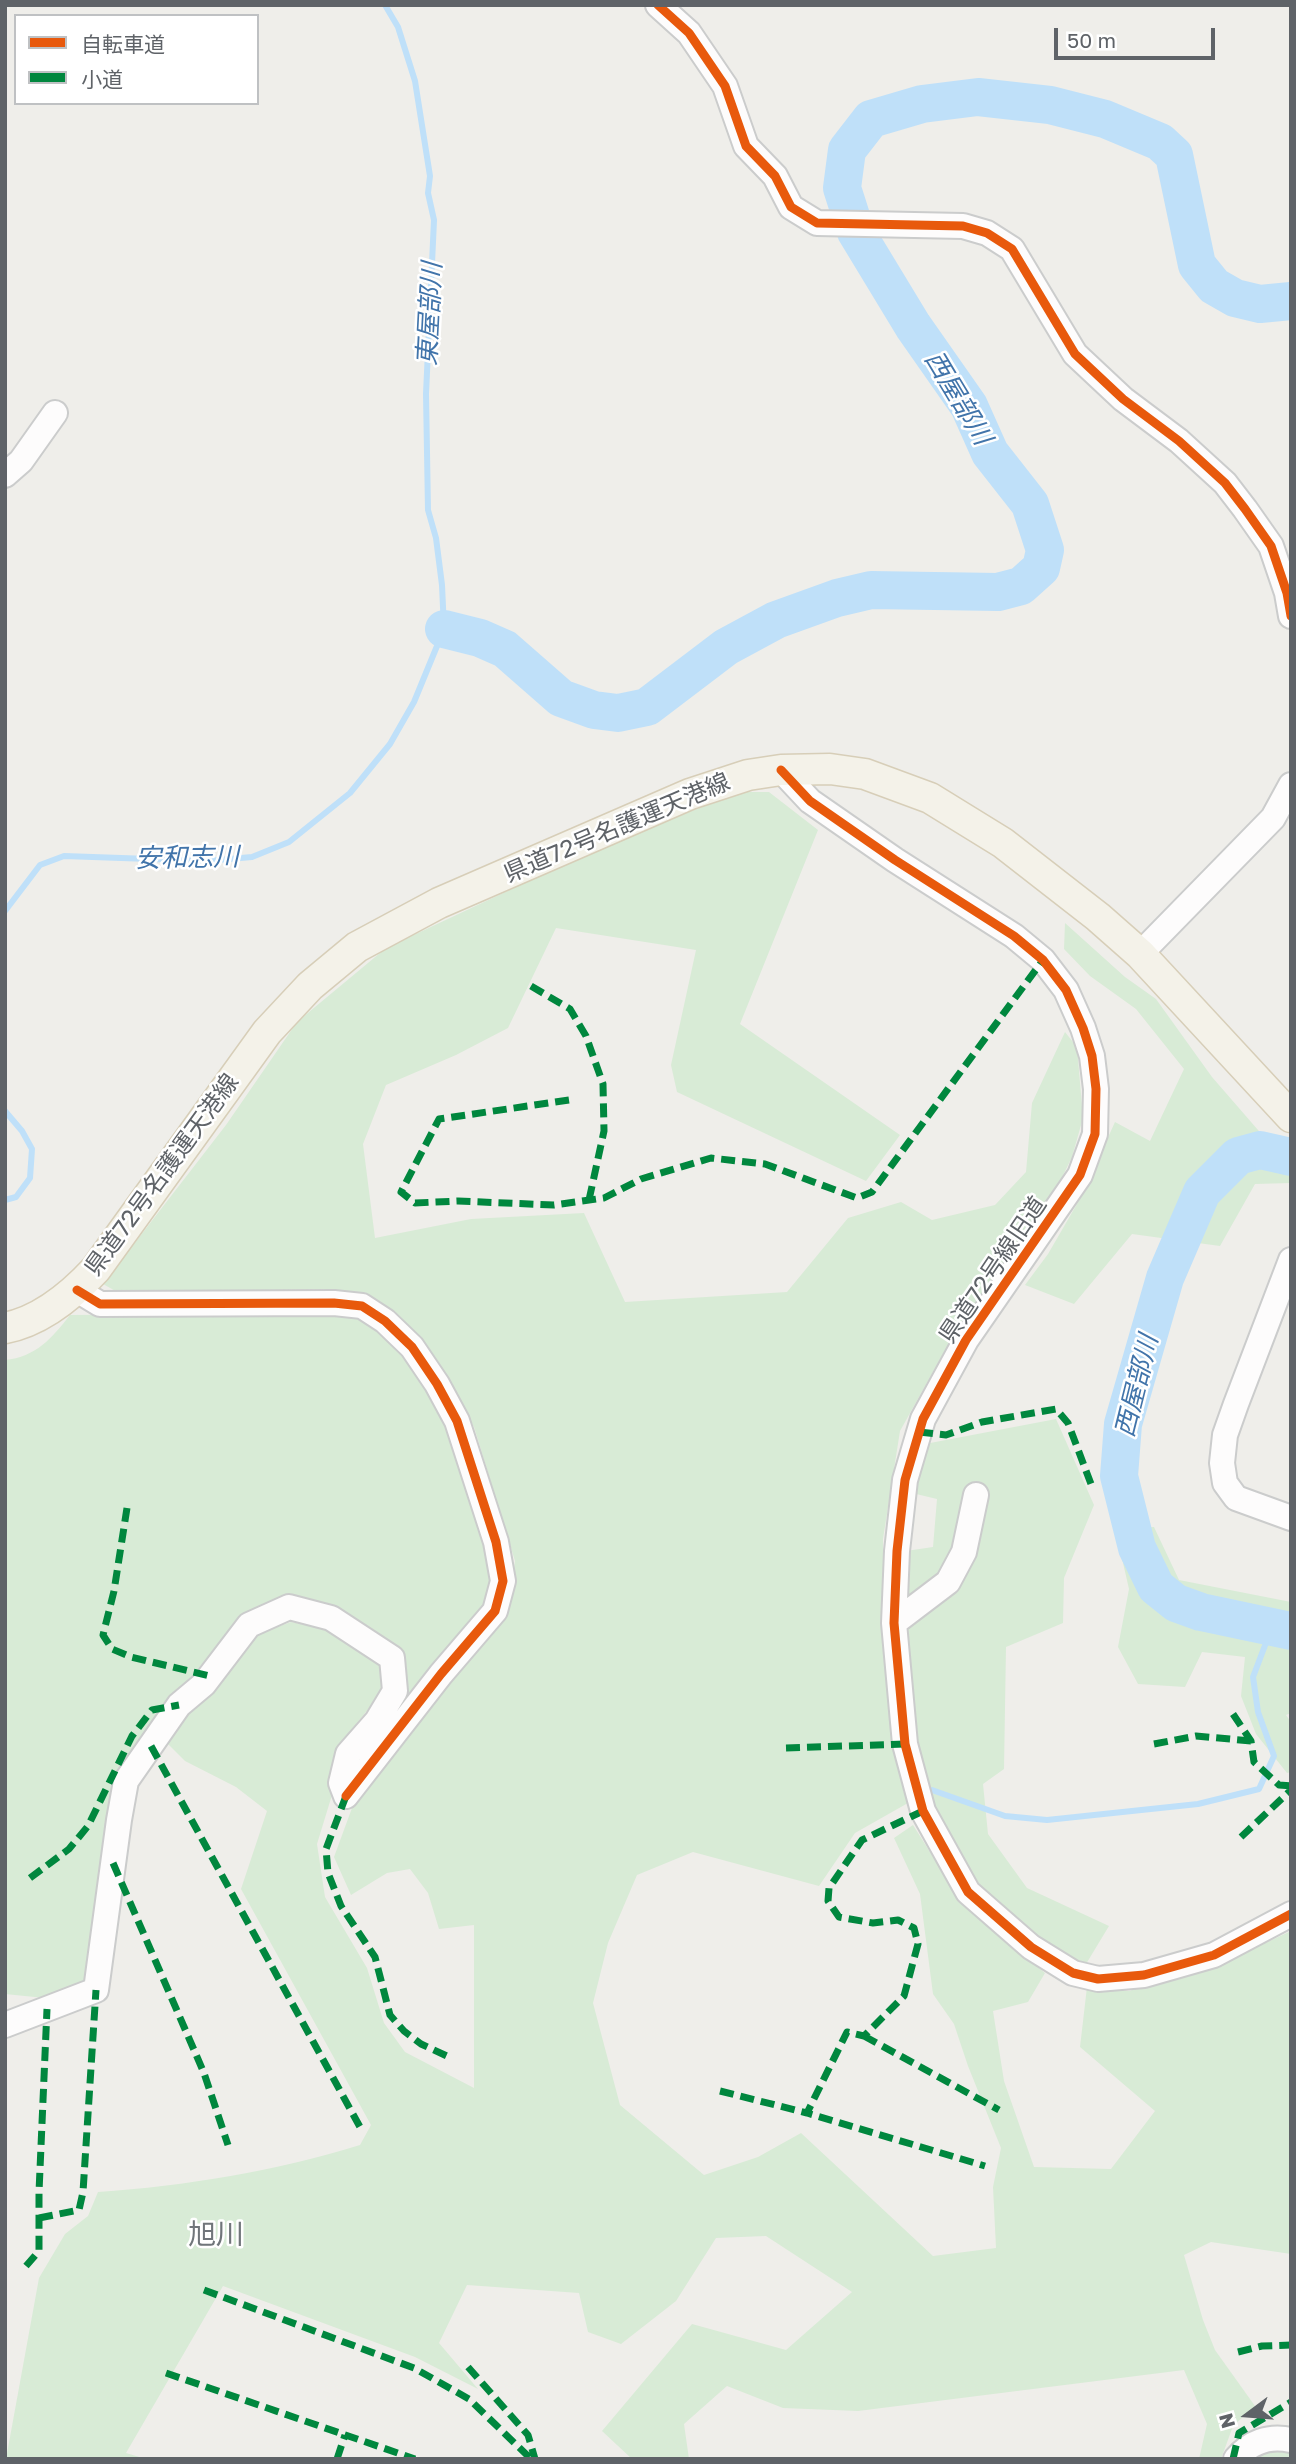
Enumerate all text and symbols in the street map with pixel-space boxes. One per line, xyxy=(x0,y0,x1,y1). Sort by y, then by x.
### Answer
legend xyxy=(14,14,259,105)
scale bar xyxy=(1058,14,1219,58)
text: 50 m xyxy=(1067,27,1116,53)
text: 自転車道 xyxy=(81,31,165,57)
text: 小道 xyxy=(81,66,123,92)
water label: 東屋部川 xyxy=(412,261,448,367)
water label: 西屋部川 xyxy=(918,345,998,451)
street label: 県道72号名護運天港線 xyxy=(500,767,734,889)
water label: 安和志川 xyxy=(135,841,239,875)
street label: 県道72号名護運天港線 xyxy=(79,1068,245,1282)
street label: 県道72号線旧道 xyxy=(933,1191,1053,1349)
water label: 西屋部川 xyxy=(1109,1332,1165,1440)
district label: 旭川 xyxy=(188,2218,244,2252)
north arrow xyxy=(1212,2380,1282,2450)
text: N xyxy=(1213,2411,1239,2431)

